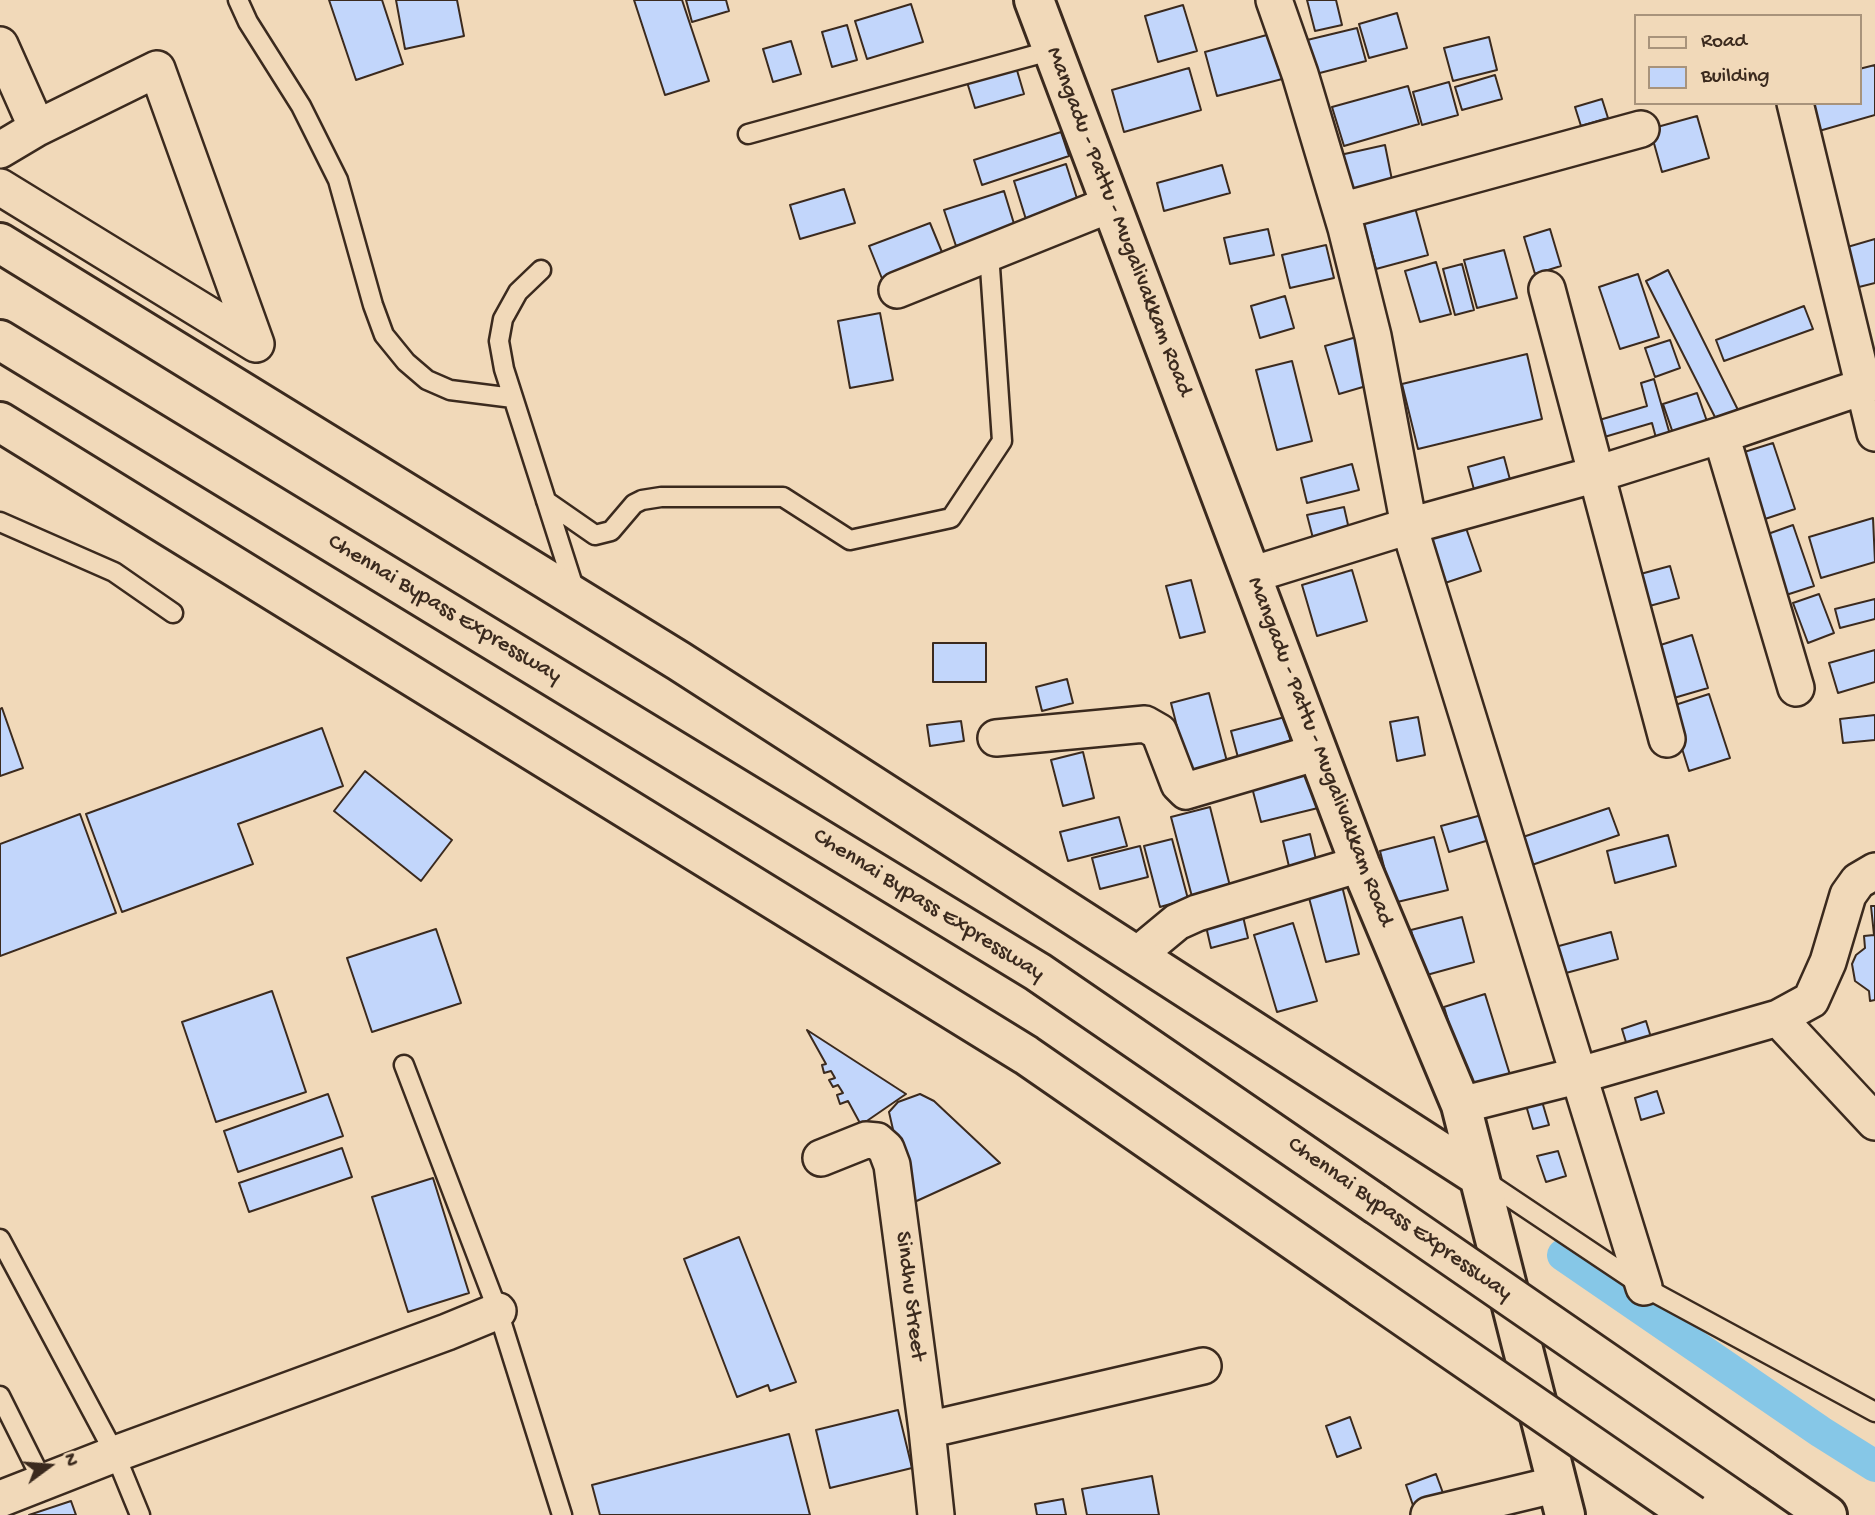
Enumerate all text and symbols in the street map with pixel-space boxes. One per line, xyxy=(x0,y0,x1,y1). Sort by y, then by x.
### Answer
legend xyxy=(1633,14,1861,105)
text: Road xyxy=(1701,30,1747,55)
street label: Mangadu - Pattu - Mugalivakkam Road xyxy=(1038,43,1198,401)
text: Building xyxy=(1701,65,1770,90)
street label: Chennai Bypass Expressway xyxy=(322,529,566,691)
street label: Mangadu - Pattu - Mugalivakkam Road xyxy=(1239,573,1399,931)
street label: Chennai Bypass Expressway xyxy=(807,823,1049,989)
street label: Chennai Bypass Expressway xyxy=(1281,1132,1517,1308)
street label: Sindhu Street xyxy=(887,1230,931,1362)
north arrow xyxy=(14,1431,84,1501)
text: N xyxy=(57,1451,82,1469)

